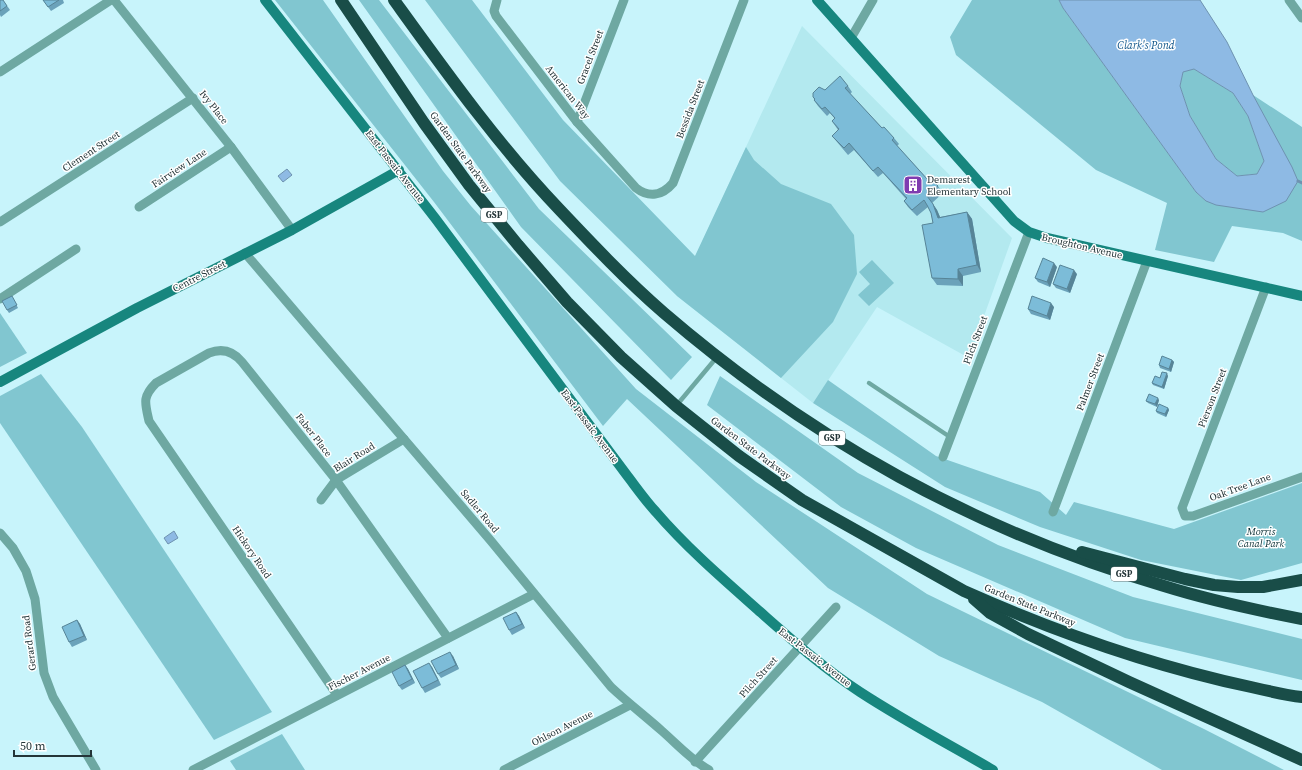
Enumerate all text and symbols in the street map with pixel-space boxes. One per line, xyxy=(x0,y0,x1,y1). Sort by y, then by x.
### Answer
street label: Gracel Street xyxy=(574,27,607,86)
water label: Clark's Pond xyxy=(1117,38,1175,53)
street label: American Way xyxy=(543,62,594,122)
street label: Bessida Street xyxy=(673,77,707,140)
street label: Ivy Place xyxy=(197,87,231,127)
street label: Garden State Parkway xyxy=(427,109,495,196)
street label: Clement Street xyxy=(60,127,123,174)
street label: East Passaic Avenue xyxy=(363,127,427,205)
street label: Fairview Lane xyxy=(149,145,209,191)
place label: Demarest Elementary School xyxy=(927,173,1011,198)
building icon: Demarest Elementary School xyxy=(902,174,924,196)
road number: GSP xyxy=(481,208,507,222)
street label: Broughton Avenue xyxy=(1040,230,1124,262)
street label: Centre Street xyxy=(170,257,228,295)
street label: Pilch Street xyxy=(960,313,990,366)
street label: Palmer Street xyxy=(1073,351,1107,413)
street label: Pierson Street xyxy=(1195,366,1229,429)
street label: East Passaic Avenue xyxy=(558,387,622,465)
street label: Faber Place xyxy=(293,411,335,459)
street label: Garden State Parkway xyxy=(708,414,794,483)
road number: GSP xyxy=(819,431,845,445)
street label: Blair Road xyxy=(331,439,377,475)
street label: Oak Tree Lane xyxy=(1208,470,1272,504)
street label: Sadler Road xyxy=(458,486,502,536)
street label: Hickory Road xyxy=(230,523,275,581)
park label: Morris Canal Park xyxy=(1238,525,1284,550)
road number: GSP xyxy=(1111,567,1137,581)
street label: Garden State Parkway xyxy=(982,581,1078,630)
street label: Gerard Road xyxy=(19,614,39,672)
street label: East Passaic Avenue xyxy=(776,625,854,689)
street label: Fischer Avenue xyxy=(326,651,392,693)
street label: Pilch Street xyxy=(736,653,780,700)
street label: Ohlson Avenue xyxy=(529,707,595,749)
scale bar xyxy=(14,732,91,758)
text: 50 m xyxy=(20,738,46,754)

